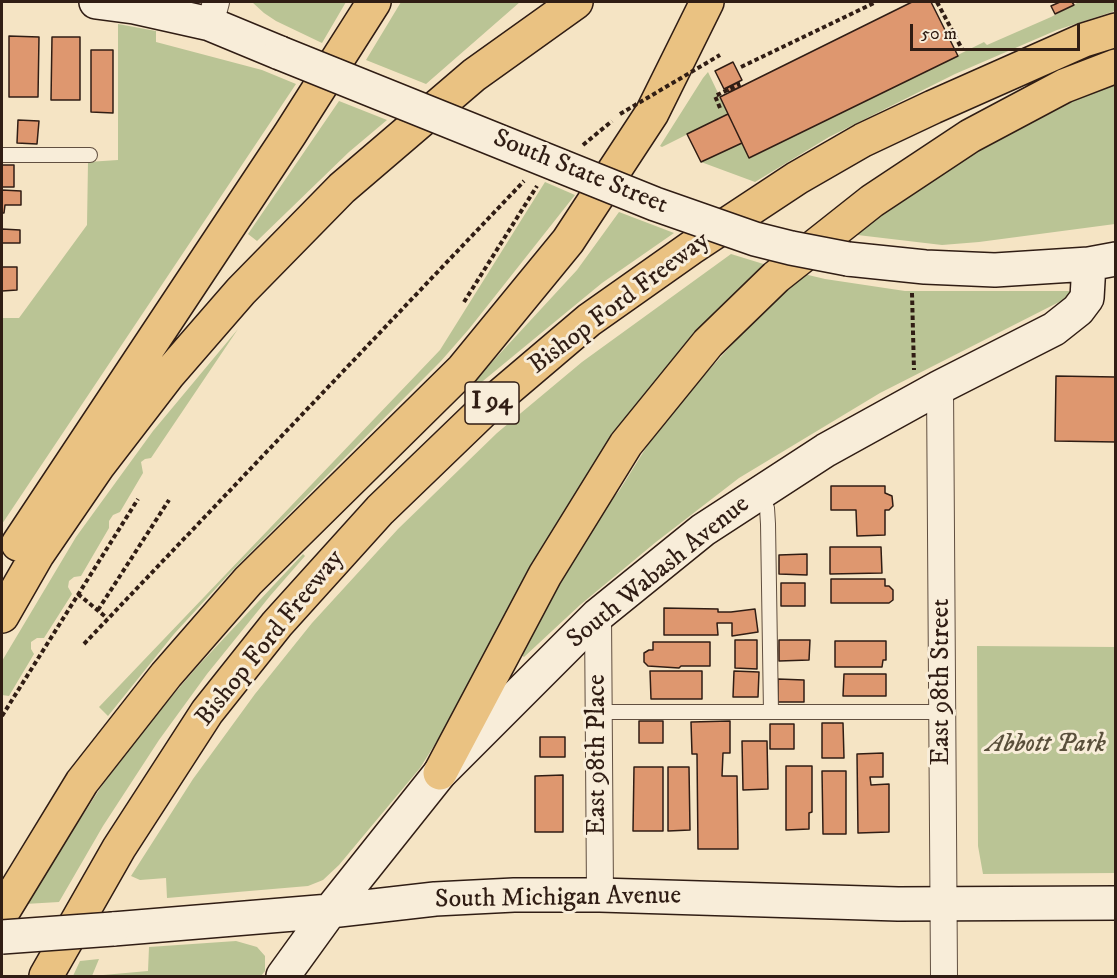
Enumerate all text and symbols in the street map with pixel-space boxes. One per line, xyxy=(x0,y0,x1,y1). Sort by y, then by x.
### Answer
scale bar xyxy=(913,12,1082,50)
text: 50 m xyxy=(921,23,957,45)
street label: South State Street xyxy=(488,124,672,222)
street label: Bishop Ford Freeway xyxy=(524,226,716,382)
road number: I 94 xyxy=(465,382,519,424)
street label: South Wabash Avenue xyxy=(561,490,757,656)
street label: Bishop Ford Freeway xyxy=(190,544,352,734)
street label: East 98th Street xyxy=(927,598,959,766)
street label: East 98th Place xyxy=(583,674,615,836)
park label: Abbott Park xyxy=(986,730,1106,762)
street label: South Michigan Avenue xyxy=(435,881,681,917)

